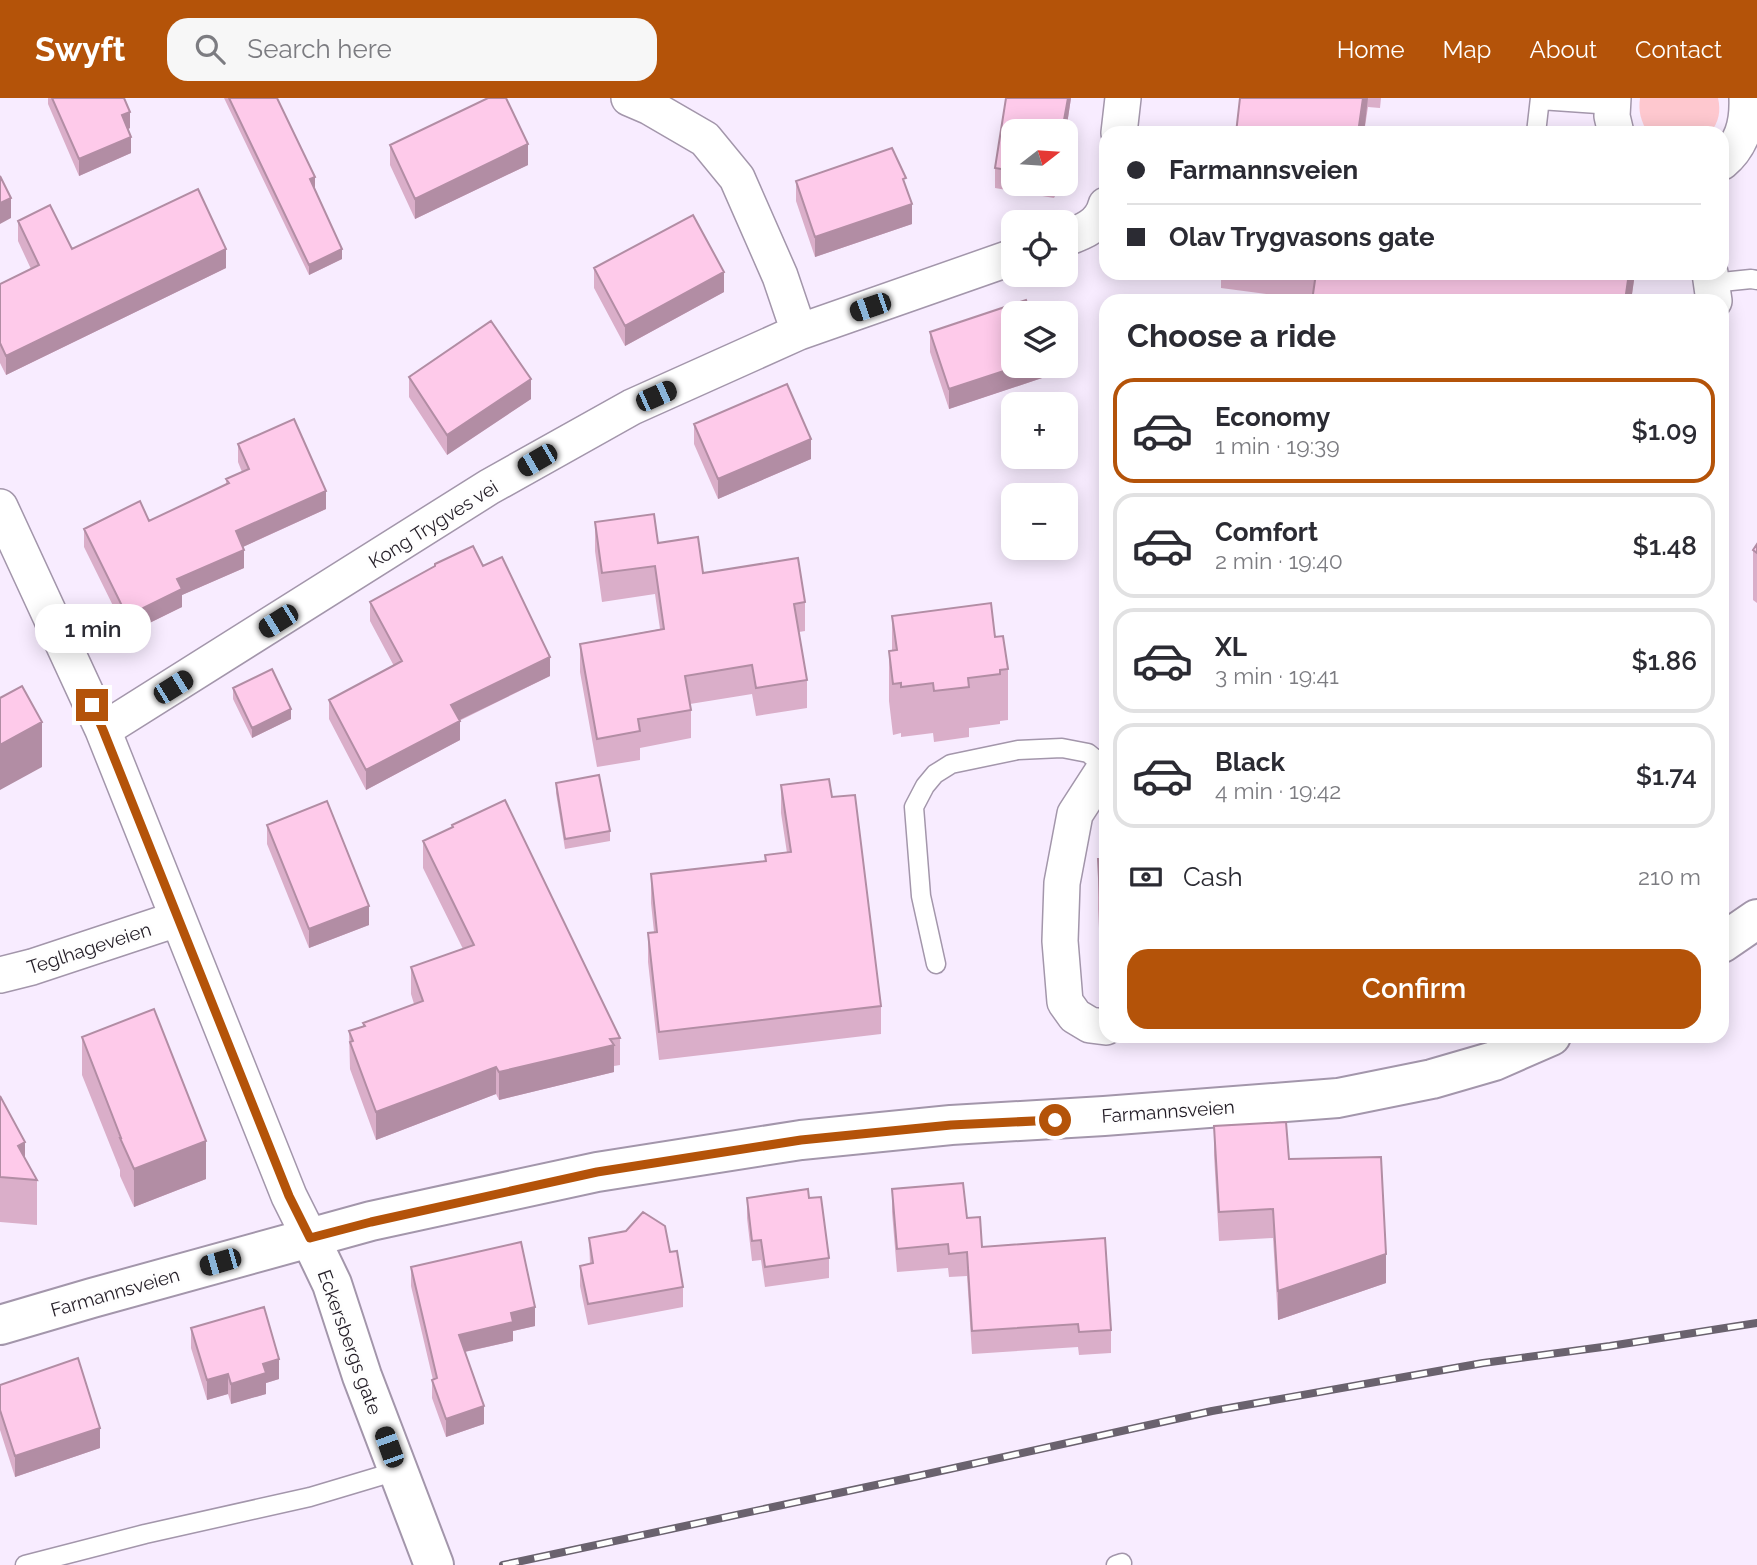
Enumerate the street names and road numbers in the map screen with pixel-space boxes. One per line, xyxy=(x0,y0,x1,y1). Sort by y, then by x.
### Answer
street label: Kong Trygves vei xyxy=(364,476,502,572)
street label: Teglhageveien xyxy=(24,918,154,978)
street label: Farmannsveien xyxy=(1101,1095,1235,1127)
street label: Farmannsveien xyxy=(48,1263,182,1321)
street label: Eckersbergs gate xyxy=(314,1266,386,1418)

